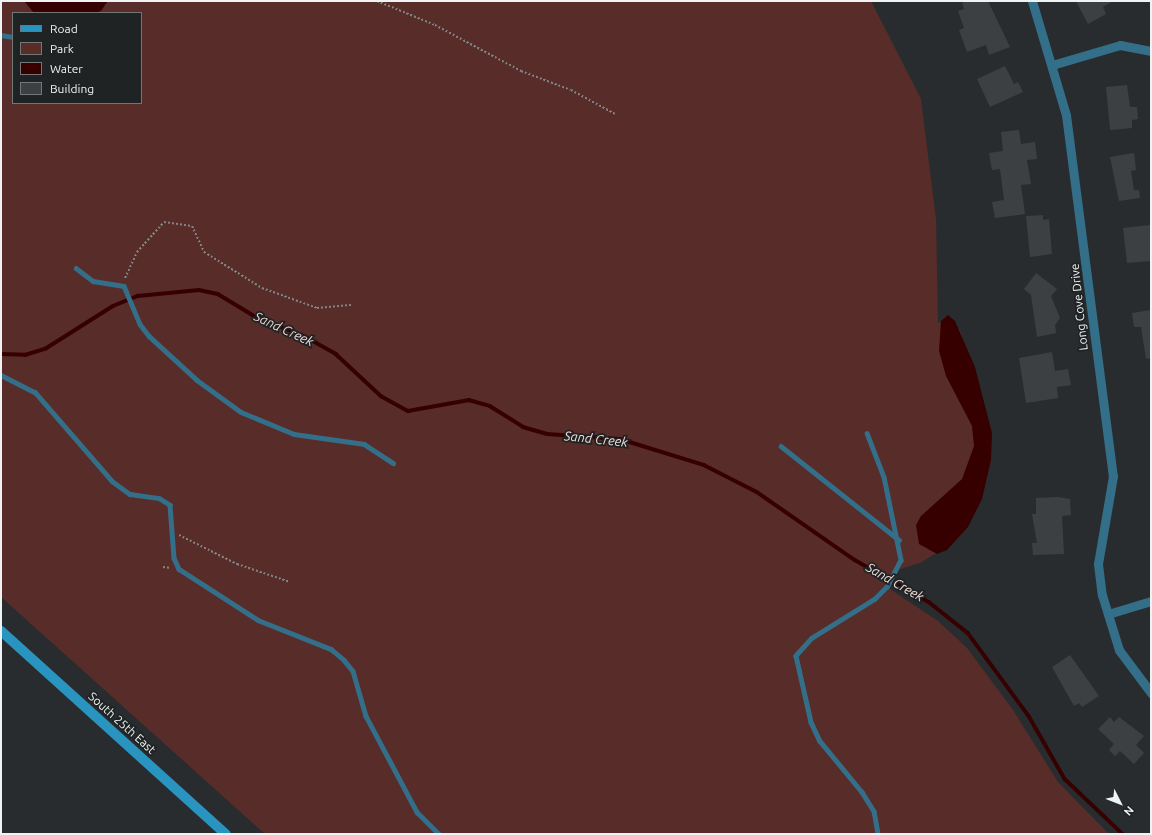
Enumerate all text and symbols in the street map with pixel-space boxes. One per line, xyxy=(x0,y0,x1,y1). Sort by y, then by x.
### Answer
legend xyxy=(12,12,142,104)
text: Road xyxy=(50,22,78,35)
text: Park xyxy=(50,42,74,55)
text: Water xyxy=(50,62,83,75)
text: Building xyxy=(50,82,94,95)
street label: Long Cove Drive xyxy=(1067,263,1091,351)
water label: Sand Creek xyxy=(252,308,316,350)
water label: Sand Creek xyxy=(563,428,629,450)
water label: Sand Creek xyxy=(863,559,927,605)
street label: South 25th East xyxy=(86,689,158,757)
north arrow xyxy=(1100,783,1140,823)
text: N xyxy=(1122,804,1136,818)

